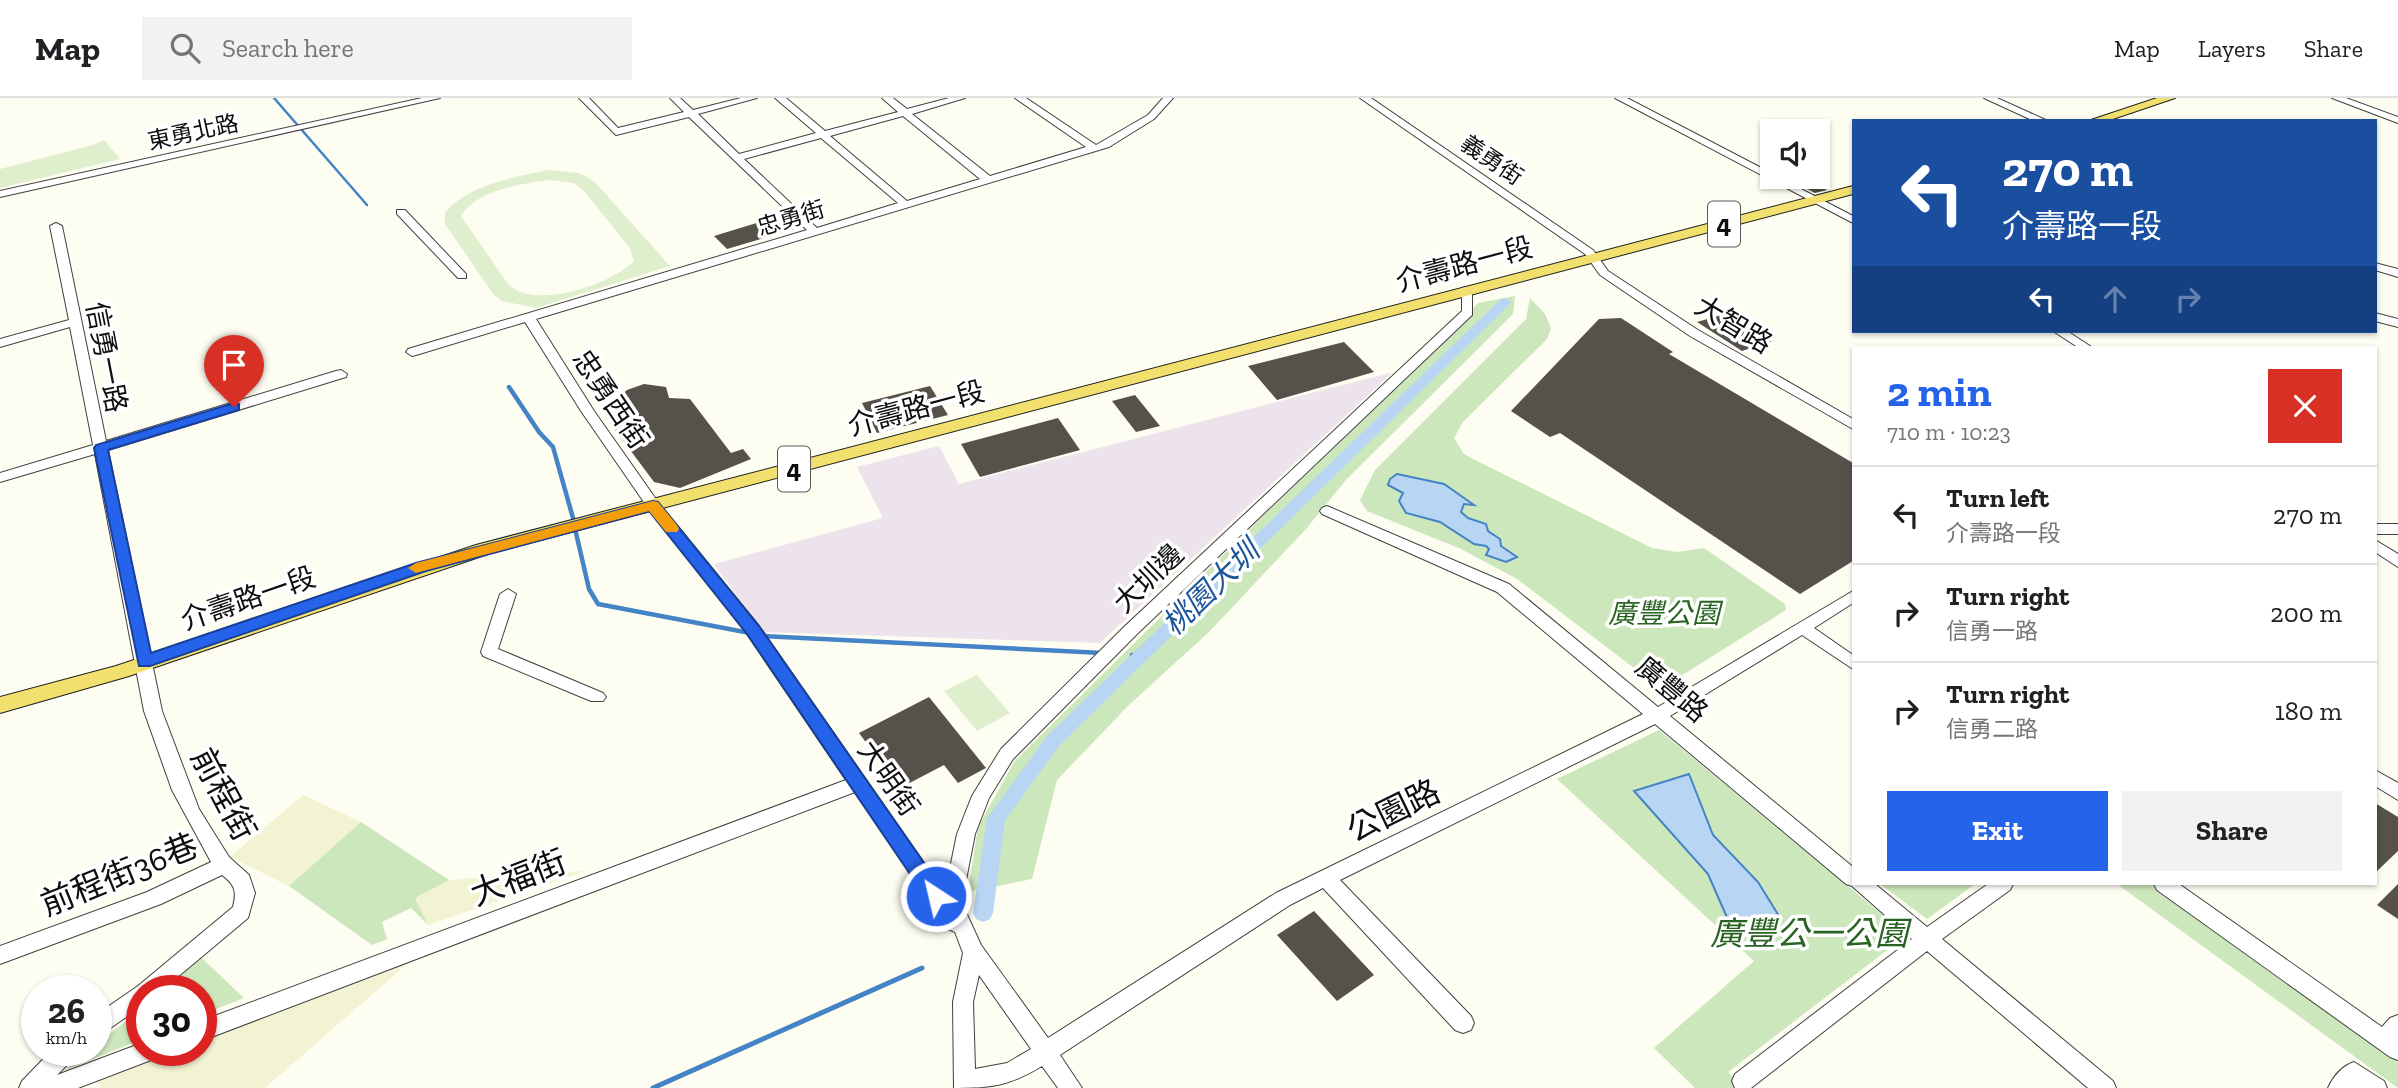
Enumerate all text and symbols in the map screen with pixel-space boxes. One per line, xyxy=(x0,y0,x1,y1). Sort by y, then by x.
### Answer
search box xyxy=(142,17,632,80)
text: Map xyxy=(35,29,100,68)
icon: search xyxy=(166,29,204,67)
text: Search here xyxy=(222,32,354,64)
text: Map xyxy=(2114,34,2160,63)
text: Layers xyxy=(2198,34,2266,63)
text: Share xyxy=(2304,34,2363,63)
street label: 東勇北路 xyxy=(145,109,241,155)
map controls xyxy=(1760,119,1830,189)
button: sound xyxy=(1760,119,1830,189)
street label: 義勇街 xyxy=(1456,129,1528,191)
text: 270 m xyxy=(2002,140,2133,199)
icon: left xyxy=(1887,147,1978,238)
street label: 忠勇街 xyxy=(754,195,828,241)
road number: 4 xyxy=(1708,202,1740,246)
text: 介壽路一段 xyxy=(2002,207,2162,245)
street label: 介壽路一段 xyxy=(1392,230,1536,299)
icon: left xyxy=(2023,280,2061,318)
icon: ahead xyxy=(2096,280,2134,318)
icon: right xyxy=(2169,280,2207,318)
street label: 大智路 xyxy=(1689,289,1778,360)
street label: 信勇一路 xyxy=(80,299,133,415)
pin xyxy=(204,335,264,407)
street label: 忠勇西街 xyxy=(566,344,656,455)
icon: arrive xyxy=(215,346,253,384)
text: 2 min xyxy=(1887,366,1992,417)
button: close xyxy=(2268,369,2342,443)
street label: 介壽路一段 xyxy=(844,374,988,443)
text: 710 m · 10:23 xyxy=(1887,418,2011,446)
road number: 4 xyxy=(778,446,810,492)
text: Turn left xyxy=(1946,482,2049,514)
icon: left xyxy=(1887,496,1925,534)
text: 270 m xyxy=(2273,499,2342,531)
text: 介壽路一段 xyxy=(1946,519,2061,547)
water label: 桃園大圳 xyxy=(1155,531,1270,643)
street label: 大圳邊 xyxy=(1107,537,1190,619)
street label: 介壽路一段 xyxy=(177,560,320,637)
text: Turn right xyxy=(1946,580,2069,612)
icon: right xyxy=(1887,594,1925,632)
park label: 廣豐公園 xyxy=(1608,597,1724,630)
text: 200 m xyxy=(2270,597,2342,629)
text: 信勇一路 xyxy=(1946,617,2038,645)
street label: 廣豐路 xyxy=(1629,650,1714,729)
text: Turn right xyxy=(1946,678,2069,710)
icon: right xyxy=(1887,692,1925,730)
text: 180 m xyxy=(2275,695,2342,727)
text: 信勇二路 xyxy=(1946,715,2038,743)
street label: 大明街 xyxy=(851,734,926,822)
street label: 前程街 xyxy=(183,741,264,847)
street label: 公園路 xyxy=(1340,771,1446,850)
button: Exit xyxy=(1887,791,2108,871)
button: Share xyxy=(2122,791,2342,871)
street label: 前程街36巷 xyxy=(35,825,203,924)
street label: 大福街 xyxy=(465,842,571,913)
position arrow xyxy=(899,859,973,933)
park label: 廣豐公一公園 xyxy=(1710,914,1912,953)
speed limit sign: 30 xyxy=(126,975,217,1066)
text: 26 xyxy=(48,990,85,1032)
text: km/h xyxy=(46,1027,87,1049)

